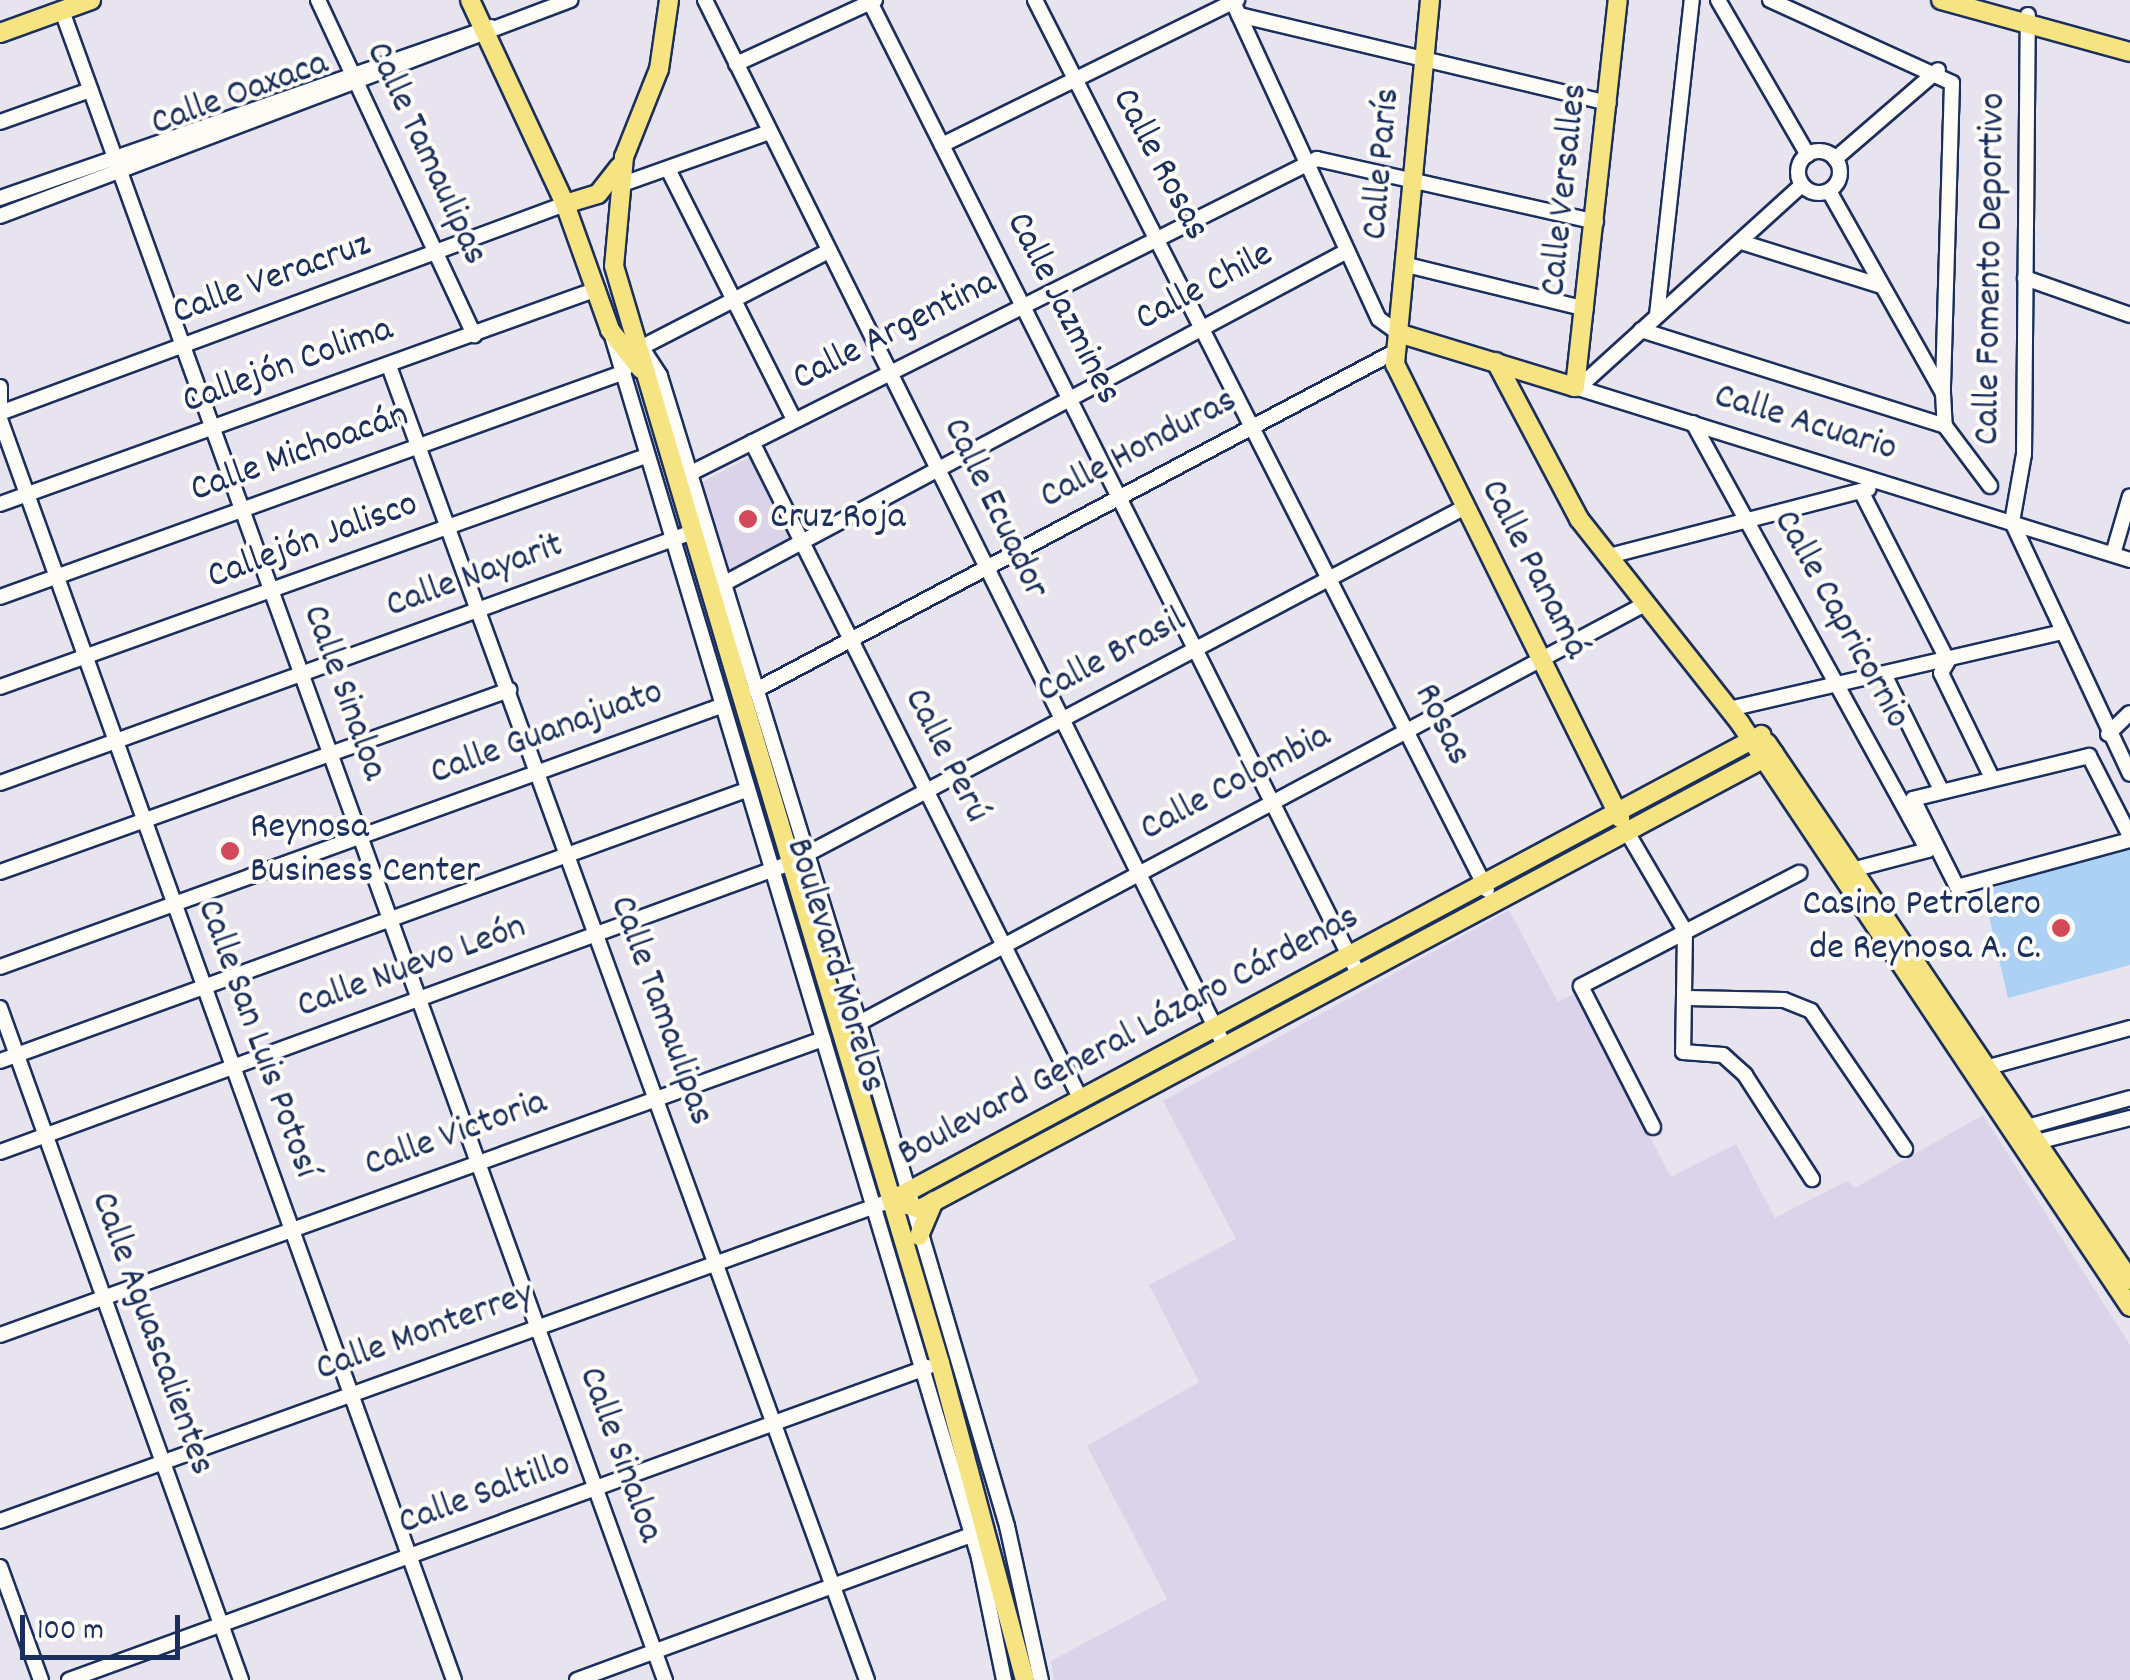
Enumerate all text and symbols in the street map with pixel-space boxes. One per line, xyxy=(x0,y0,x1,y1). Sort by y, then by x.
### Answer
street label: Calle Tamaulipas xyxy=(353,35,497,273)
street label: Calle Oaxaca xyxy=(145,42,335,148)
street label: Calle Rosas xyxy=(1100,81,1218,249)
street label: Calle Versalles xyxy=(1532,81,1600,299)
street label: Calle París xyxy=(1354,86,1412,242)
street label: Calle Fomento Deportivo xyxy=(1966,92,2018,446)
street label: Calle Jazmines xyxy=(994,205,1130,413)
street label: Calle Veracruz xyxy=(167,223,377,337)
street label: Calle Chile xyxy=(1129,233,1281,343)
street label: Calle Argentina xyxy=(786,261,1004,403)
street label: Callejón Colima xyxy=(177,308,399,426)
street label: Calle Acuario xyxy=(1708,375,1902,473)
street label: Calle Honduras xyxy=(1033,379,1245,521)
street label: Calle Michoacán xyxy=(185,393,415,515)
street label: Calle Ecuador xyxy=(931,411,1057,607)
street label: Calle Panamá xyxy=(1468,472,1598,668)
street label: Callejón Jalisco xyxy=(202,483,424,601)
place label: Cruz Roja xyxy=(770,496,906,542)
street label: Calle Capricornio xyxy=(1761,503,1919,737)
marker: Cruz Roja xyxy=(735,506,761,532)
street label: Calle Nayarit xyxy=(380,524,570,630)
street label: Calle Sinaloa xyxy=(290,599,396,787)
street label: Calle Brasil xyxy=(1030,599,1194,715)
street label: Calle Guanajuato xyxy=(425,671,669,797)
street label: Rosas xyxy=(1402,677,1480,773)
street label: Calle Perú xyxy=(892,681,998,831)
street label: Calle Colombia xyxy=(1133,715,1339,853)
place label: Reynosa Business Center xyxy=(250,806,480,896)
street label: Boulevard Morelos xyxy=(774,833,894,1099)
marker: Reynosa Business Center xyxy=(219,840,241,862)
place label: Casino Petrolero de Reynosa A. C. xyxy=(1803,883,2041,972)
street label: Calle Tamaulipas xyxy=(597,890,723,1132)
street label: Calle San Luis Potosí xyxy=(185,894,327,1184)
street label: Boulevard General Lázaro Cárdenas xyxy=(891,896,1367,1178)
street label: Calle Nuevo León xyxy=(291,906,533,1030)
marker: Casino Petrolero de Reynosa A. C. xyxy=(2050,917,2072,939)
street label: Calle Victoria xyxy=(359,1081,553,1189)
street label: Calle Aguascalientes xyxy=(79,1186,223,1482)
street label: Calle Monterrey xyxy=(310,1273,540,1393)
street label: Calle Sinaloa xyxy=(566,1361,672,1549)
street label: Calle Saltillo xyxy=(393,1443,577,1547)
scale bar xyxy=(25,1595,185,1657)
text: 100 m xyxy=(37,1611,104,1654)

